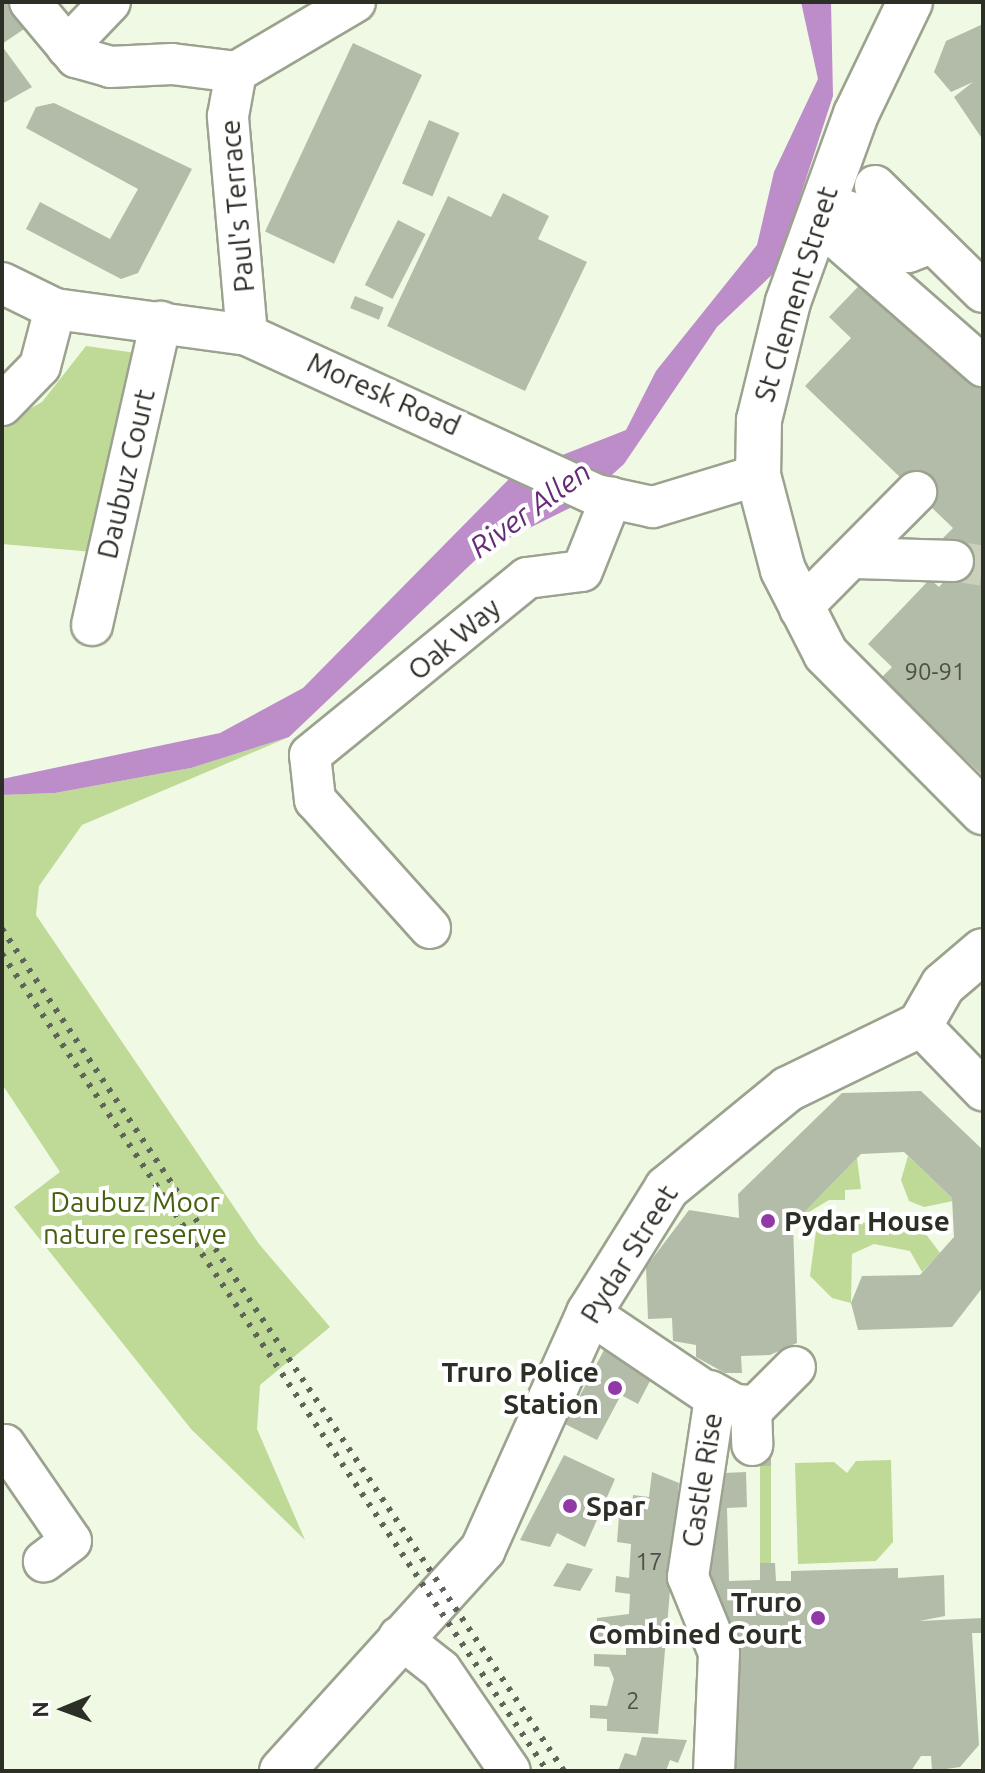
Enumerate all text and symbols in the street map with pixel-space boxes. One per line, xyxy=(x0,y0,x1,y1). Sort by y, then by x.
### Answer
street label: Paul's Terrace xyxy=(213,118,261,294)
street label: St Clement Street xyxy=(747,182,845,406)
street label: Moresk Road xyxy=(302,345,466,443)
street label: Daubuz Court xyxy=(90,386,162,562)
water label: River Allen xyxy=(462,453,598,565)
street label: Oak Way xyxy=(401,591,507,687)
house number: 90-91 xyxy=(904,658,966,686)
street label: Pydar Street xyxy=(573,1179,685,1329)
park label: Daubuz Moor nature reserve xyxy=(43,1185,227,1251)
place label: Pydar House xyxy=(784,1204,950,1238)
marker: Pydar House xyxy=(759,1212,777,1230)
place label: Truro Police Station xyxy=(441,1355,599,1421)
marker: Truro Police Station xyxy=(606,1379,624,1397)
street label: Castle Rise xyxy=(675,1410,729,1550)
place label: Spar xyxy=(586,1489,645,1523)
marker: Spar xyxy=(561,1497,579,1515)
house number: 17 xyxy=(635,1548,663,1576)
place label: Truro Combined Court xyxy=(588,1585,802,1651)
marker: Truro Combined Court xyxy=(809,1609,827,1627)
north arrow xyxy=(24,1669,104,1749)
house number: 2 xyxy=(626,1687,640,1715)
text: N xyxy=(27,1701,52,1718)

